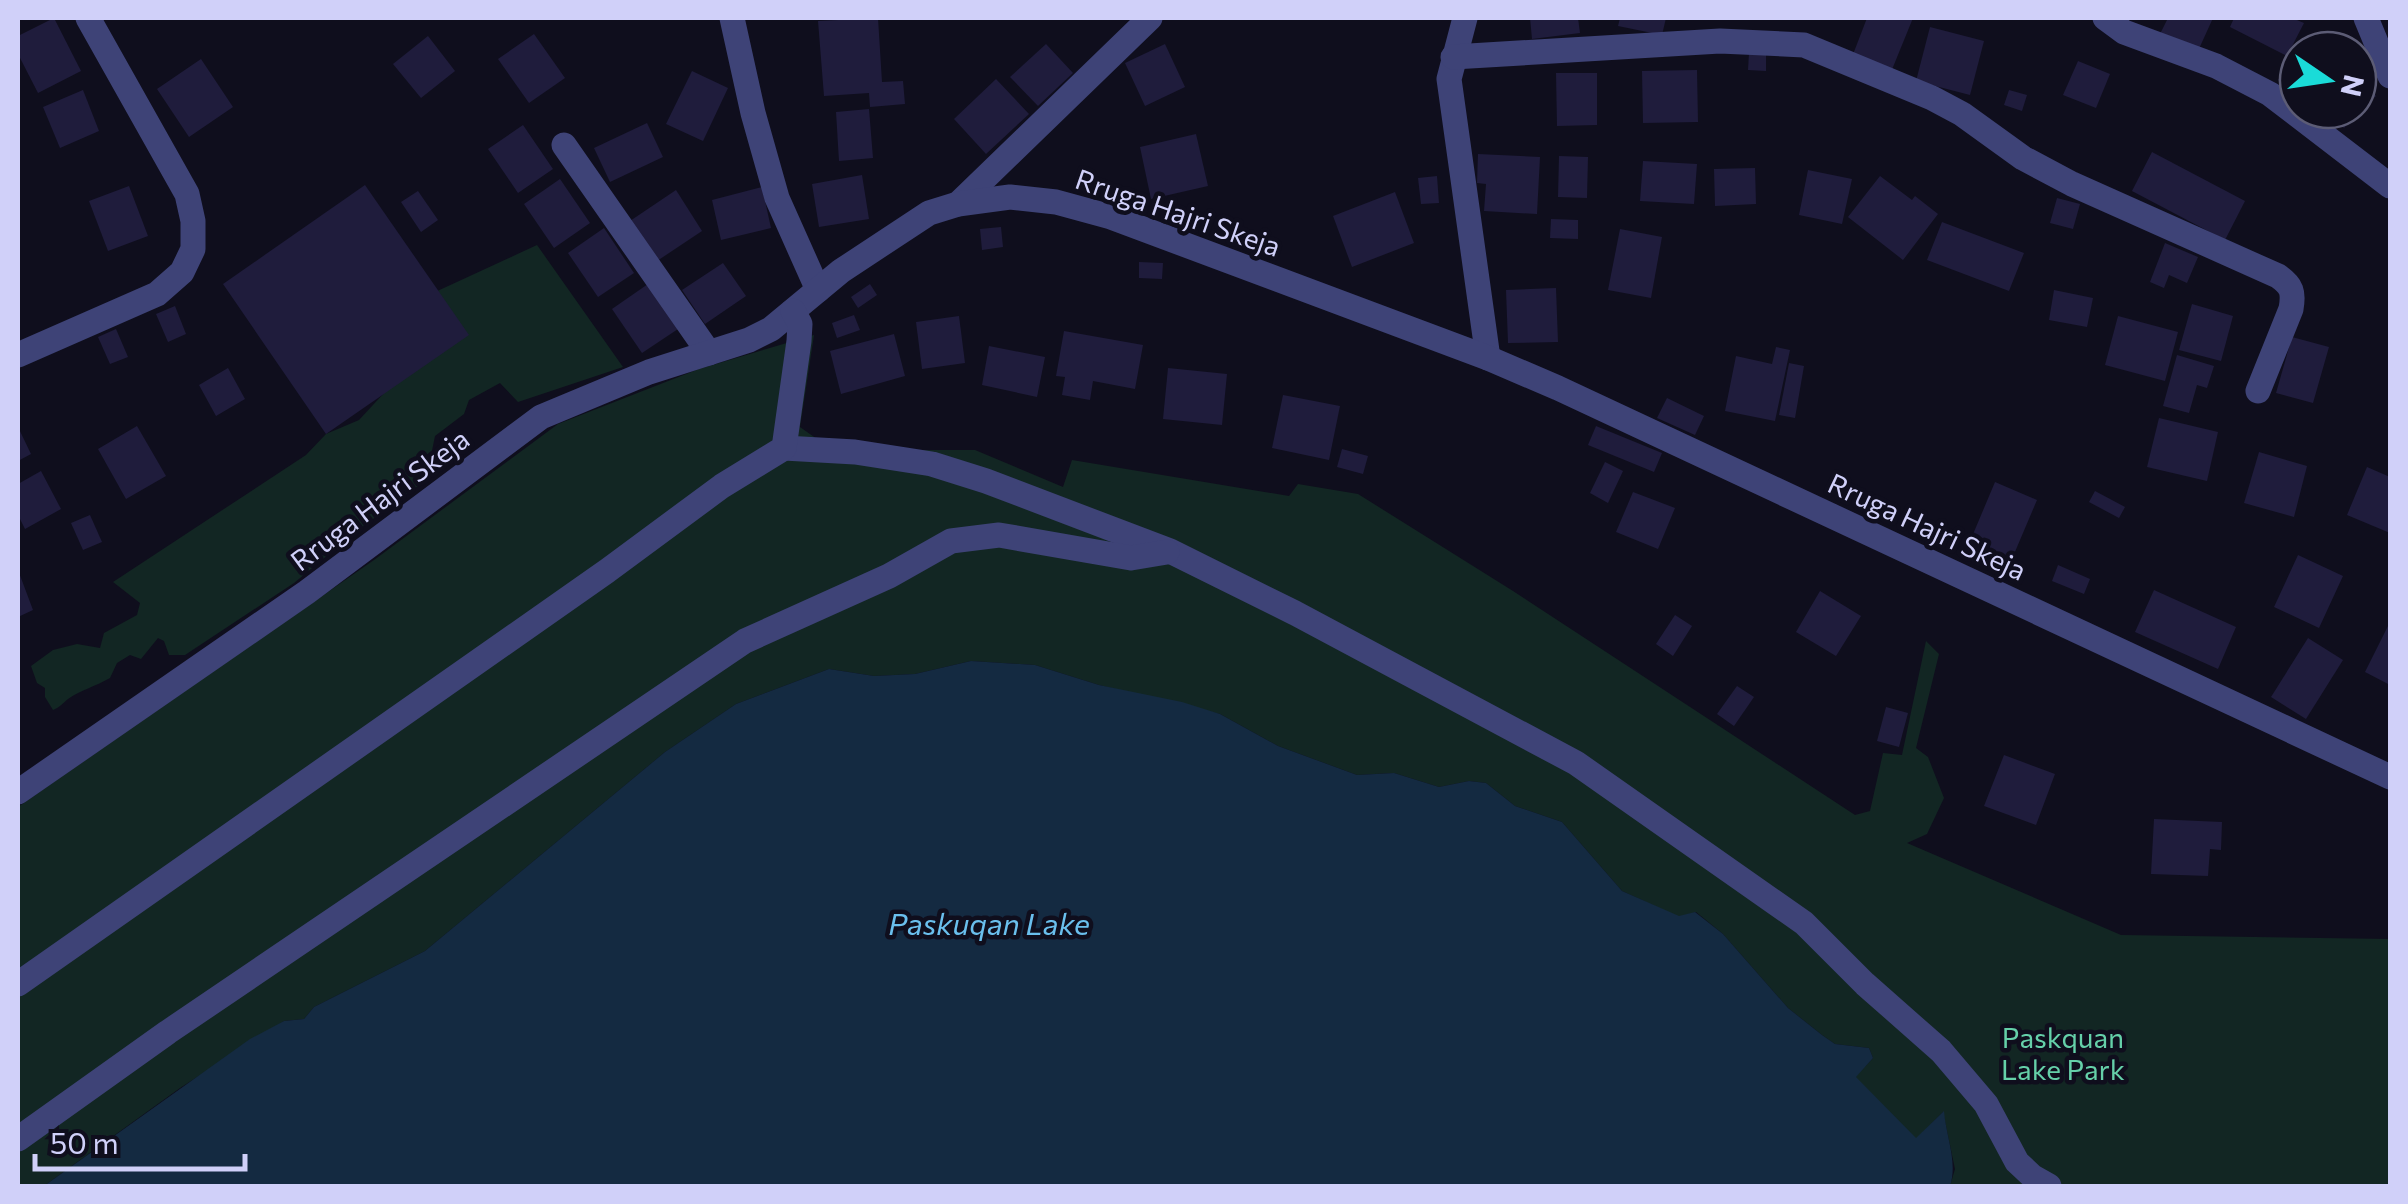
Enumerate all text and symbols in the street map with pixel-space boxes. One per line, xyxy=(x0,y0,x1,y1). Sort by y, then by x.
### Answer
north arrow xyxy=(2278,30,2378,130)
text: N xyxy=(2334,72,2372,100)
street label: Rruga Hajri Skeja xyxy=(1071,161,1285,263)
street label: Rruga Hajri Skeja xyxy=(283,421,475,577)
street label: Rruga Hajri Skeja xyxy=(1823,465,2032,587)
water label: Paskuqan Lake xyxy=(888,904,1090,941)
park label: Paskquan Lake Park xyxy=(2001,1020,2125,1086)
scale bar xyxy=(35,1109,245,1171)
text: 50 m xyxy=(50,1123,119,1160)

